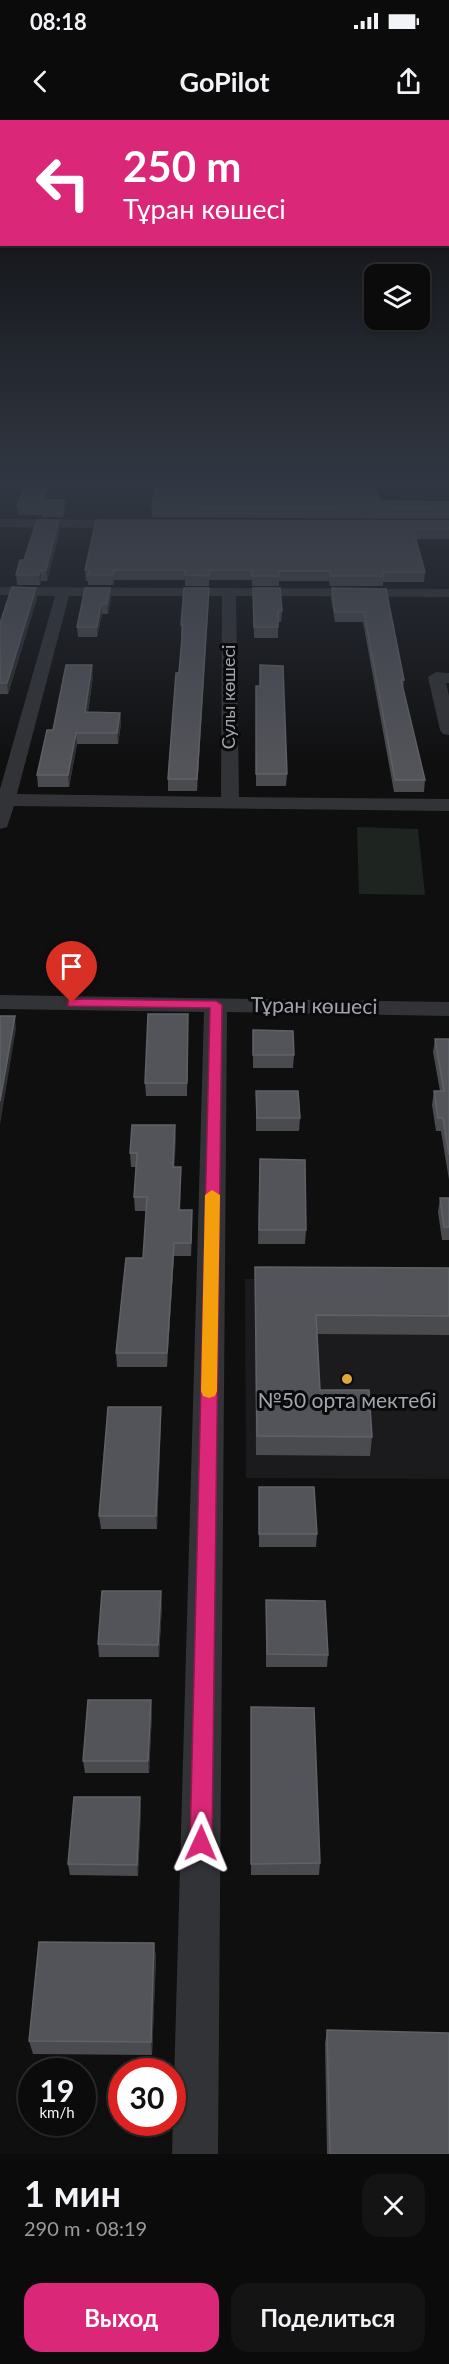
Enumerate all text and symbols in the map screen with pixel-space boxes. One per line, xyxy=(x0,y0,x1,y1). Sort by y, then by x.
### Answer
text: 08:18 xyxy=(30,8,87,35)
icon: back xyxy=(24,65,57,98)
text: GoPilot xyxy=(179,65,270,98)
icon: share xyxy=(392,65,425,98)
text: 250 m xyxy=(123,141,241,191)
icon: left xyxy=(24,144,102,222)
text: Тұран көшесі xyxy=(123,192,286,225)
map controls xyxy=(364,264,430,330)
button: layers xyxy=(364,264,430,330)
street label: Сулы көшесі xyxy=(217,645,239,749)
pin xyxy=(46,941,97,1003)
icon: arrive xyxy=(55,950,88,983)
street label: Тұран көшесі xyxy=(250,991,378,1018)
marker: №50 орта мектебі xyxy=(340,1372,354,1386)
place label: №50 орта мектебі xyxy=(257,1387,437,1412)
position arrow xyxy=(169,1811,233,1875)
speed limit sign: 30 xyxy=(108,2058,186,2136)
text: 19 xyxy=(40,2072,74,2108)
text: km/h xyxy=(39,2103,75,2121)
text: 1 мин xyxy=(24,2171,121,2215)
button: close xyxy=(362,2174,425,2237)
text: 290 m · 08:19 xyxy=(24,2216,147,2240)
button: Выход xyxy=(24,2283,219,2352)
button: Поделиться xyxy=(231,2283,425,2352)

